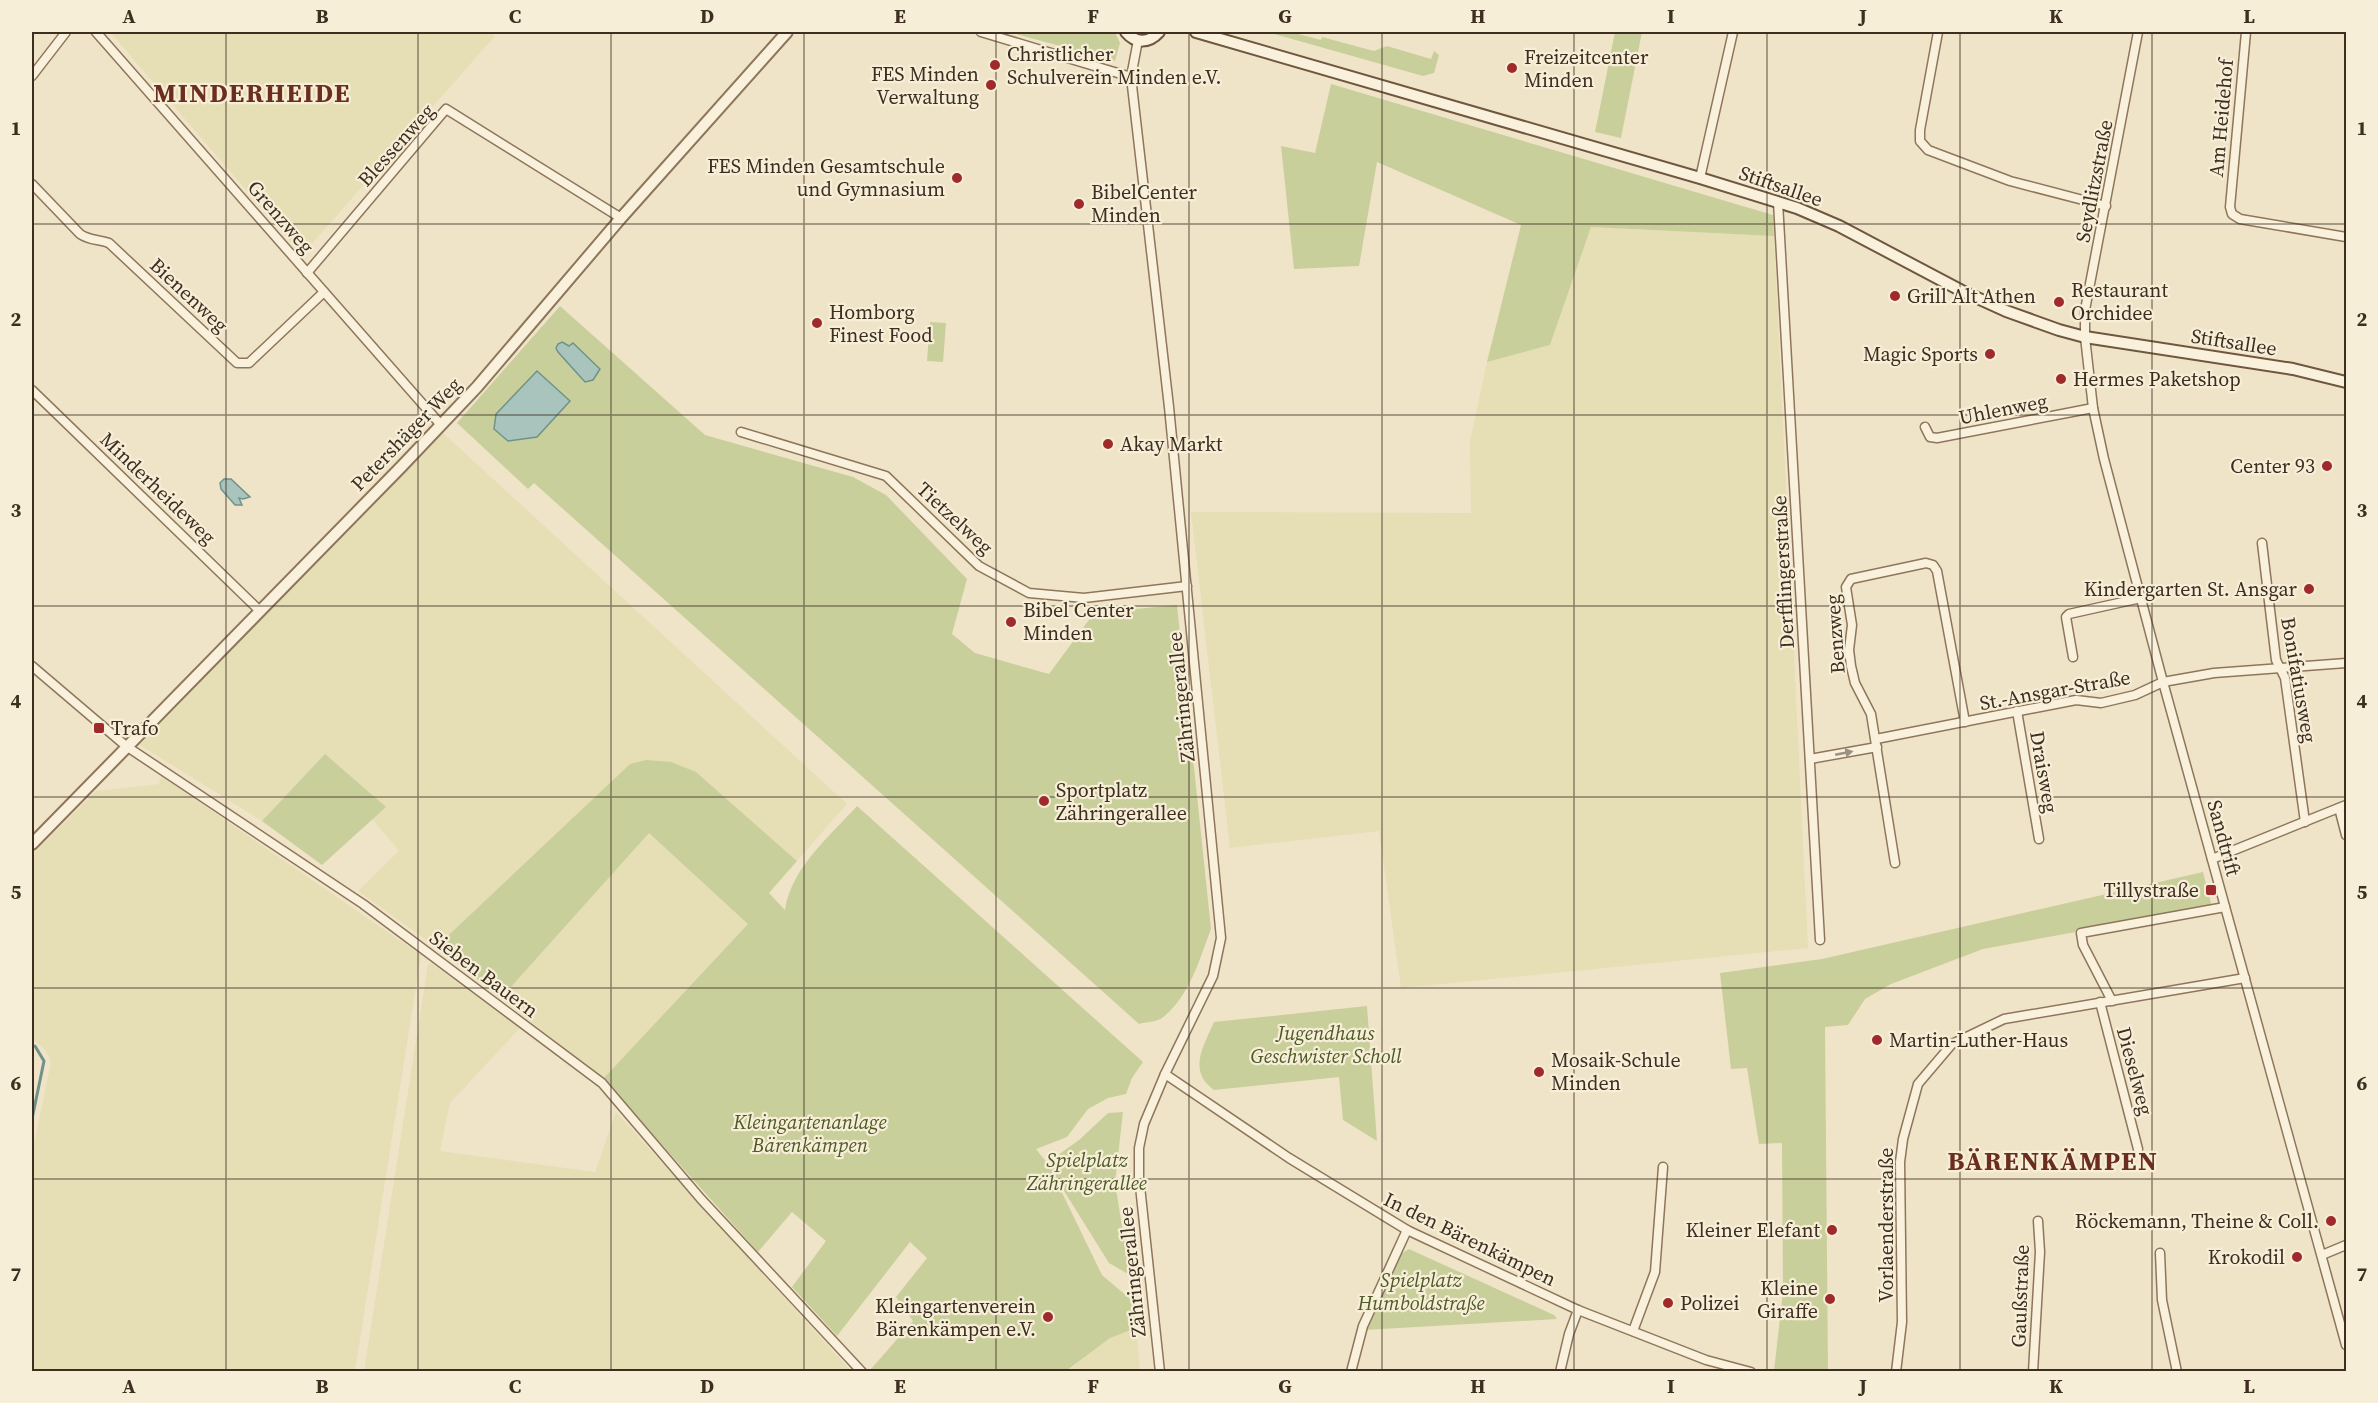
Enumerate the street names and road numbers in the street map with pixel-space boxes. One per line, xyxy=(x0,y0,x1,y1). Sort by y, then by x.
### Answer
street label: Am Heidehof xyxy=(2202,56,2240,178)
street label: Blessenweg xyxy=(351,97,441,193)
street label: Seydlitzstraße xyxy=(2068,117,2120,245)
street label: Stiftsallee xyxy=(1736,159,1826,213)
street label: Grenzweg xyxy=(241,174,321,260)
street label: Bienenweg xyxy=(144,251,234,339)
street label: Stiftsallee xyxy=(2189,321,2279,363)
street label: Petershäger Weg xyxy=(344,371,468,497)
street label: Uhlenweg xyxy=(1956,387,2050,431)
street label: Minderheideweg xyxy=(94,426,222,550)
street label: Tietzelweg xyxy=(911,475,999,561)
street label: Derfflingerstraße xyxy=(1765,495,1801,649)
street label: Benzweg xyxy=(1818,593,1852,675)
street label: Bonifatiusweg xyxy=(2274,615,2324,745)
street label: Zähringerallee xyxy=(1160,630,1202,764)
street label: St.-Ansgar-Straße xyxy=(1977,663,2133,717)
street label: Draisweg xyxy=(2023,729,2065,815)
street label: Sandtrift xyxy=(2200,797,2248,879)
street label: Sieben Bauern xyxy=(424,924,544,1024)
street label: Dieselweg xyxy=(2110,1024,2160,1118)
street label: Vorlaenderstraße xyxy=(1872,1148,1900,1302)
street label: In den Bärenkämpen xyxy=(1379,1185,1561,1293)
street label: Zähringerallee xyxy=(1111,1205,1153,1339)
street label: Gaußstraße xyxy=(2004,1244,2036,1348)

